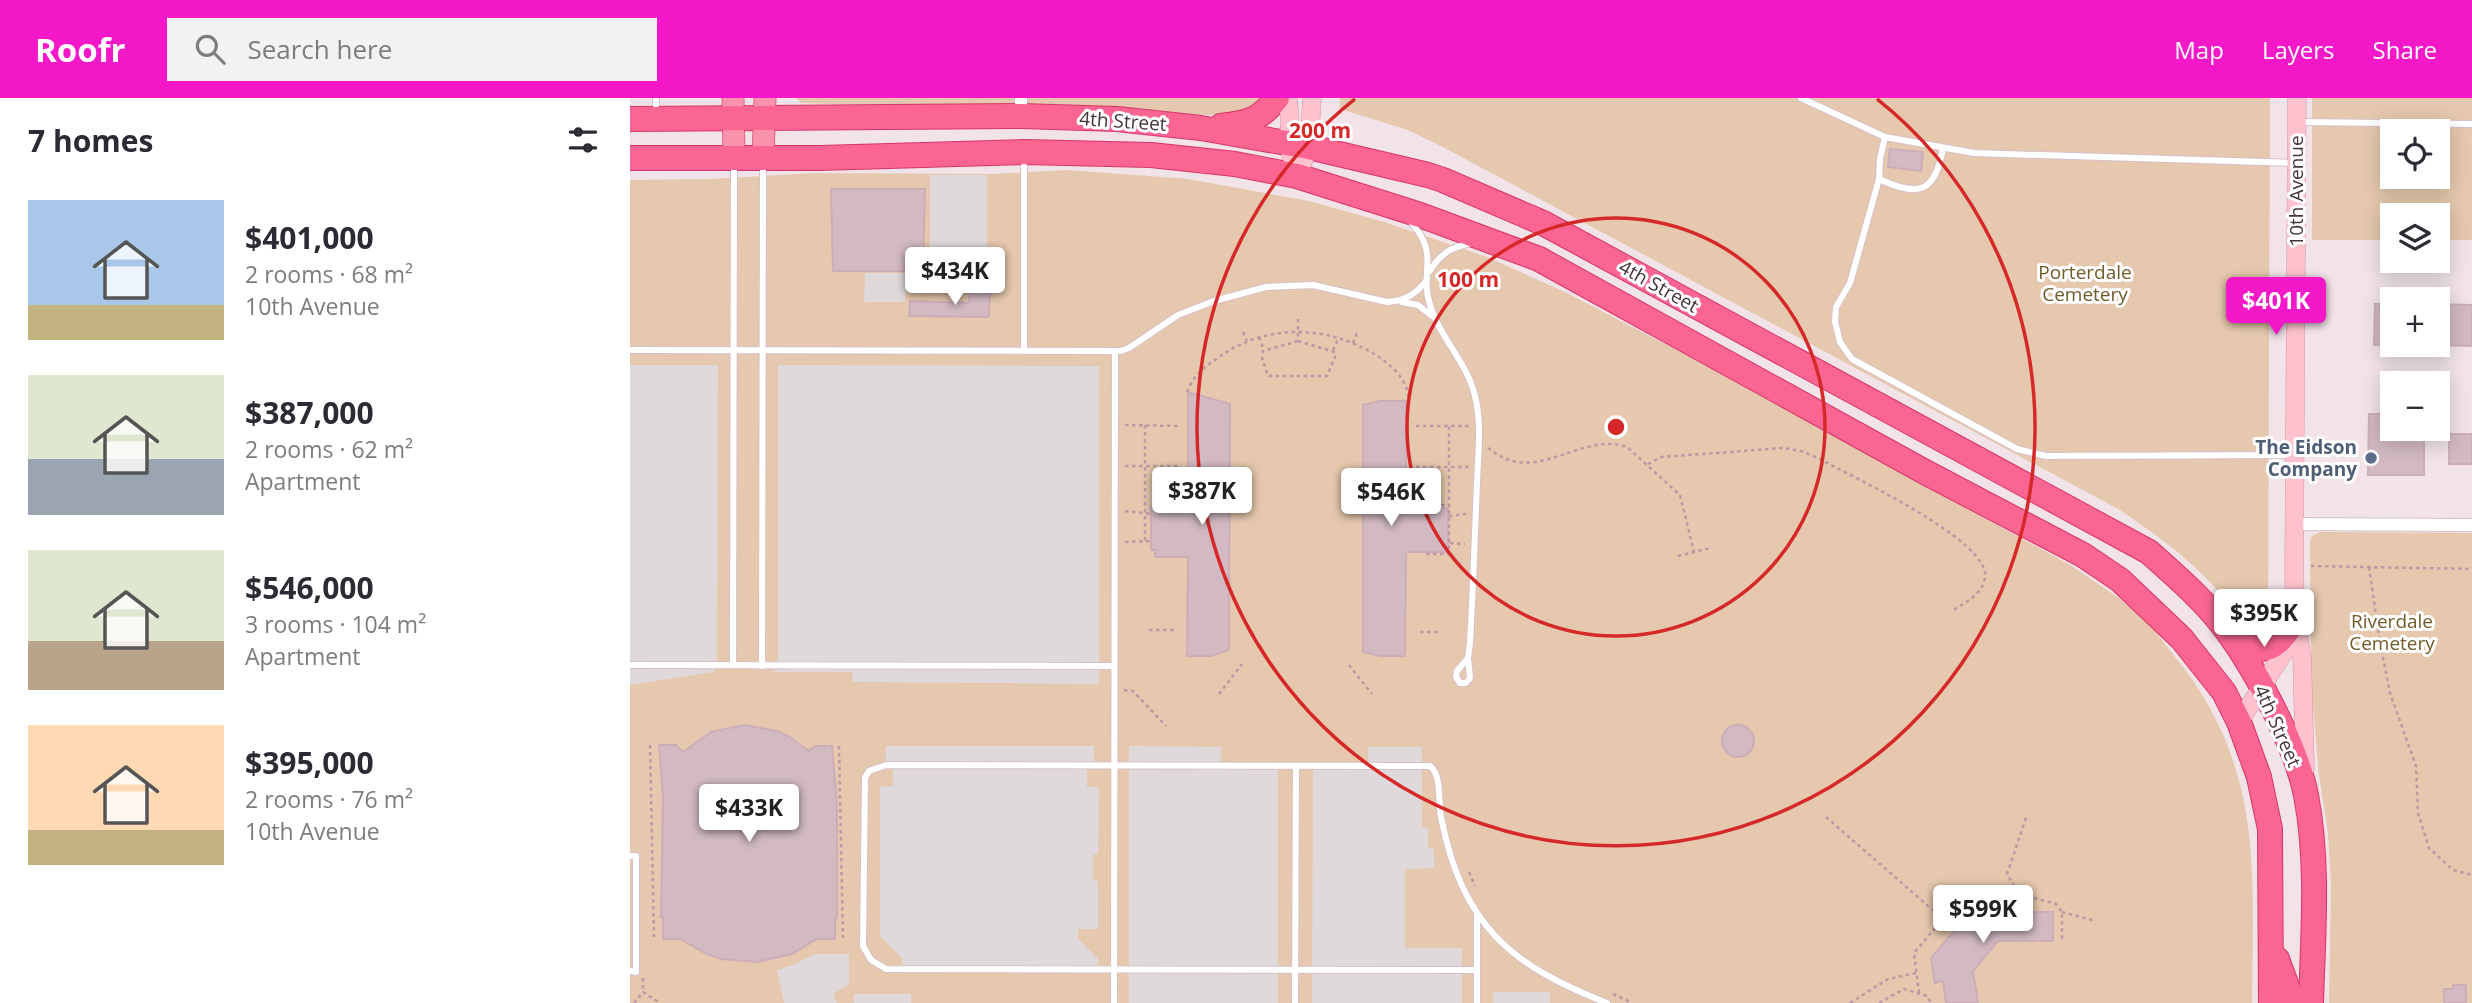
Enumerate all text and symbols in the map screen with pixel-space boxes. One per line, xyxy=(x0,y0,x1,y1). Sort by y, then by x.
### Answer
search box xyxy=(167,18,657,81)
text: Roofr xyxy=(35,27,125,72)
icon: search xyxy=(191,30,229,68)
text: Search here xyxy=(247,31,392,67)
text: Map xyxy=(2174,33,2224,66)
text: Layers xyxy=(2262,33,2335,66)
text: Share xyxy=(2373,33,2437,66)
street label: 4th Street xyxy=(1079,105,1168,137)
text: 200 m xyxy=(1289,116,1351,144)
map controls xyxy=(2380,119,2450,441)
button: locate xyxy=(2380,119,2450,189)
text: 7 homes xyxy=(28,120,153,161)
icon: filters xyxy=(564,121,602,159)
street label: 10th Avenue xyxy=(2283,135,2309,247)
button: layers xyxy=(2380,203,2450,273)
text: $401,000 xyxy=(245,217,374,258)
icon: home xyxy=(84,228,168,312)
pin: $434K xyxy=(906,248,1004,307)
street label: 4th Street xyxy=(1615,253,1704,319)
text: $434K xyxy=(921,254,989,286)
text: 2 rooms · 68 m² xyxy=(245,258,413,290)
park label: Porterdale Cemetery xyxy=(2038,259,2132,307)
text: 100 m xyxy=(1437,265,1499,293)
pin: $401K xyxy=(2227,278,2325,337)
text: $401K xyxy=(2242,284,2310,316)
button: + xyxy=(2380,287,2450,357)
text: 10th Avenue xyxy=(245,290,380,322)
button: − xyxy=(2380,371,2450,441)
text: $387,000 xyxy=(245,392,374,433)
icon: home xyxy=(84,403,168,487)
centre of rings xyxy=(1604,415,1628,439)
text: 2 rooms · 62 m² xyxy=(245,433,413,465)
place label: The Eidson Company xyxy=(2255,434,2357,482)
marker: The Eidson Company xyxy=(2363,450,2379,466)
text: Apartment xyxy=(245,465,361,497)
pin: $387K xyxy=(1153,468,1251,527)
pin: $546K xyxy=(1342,468,1440,528)
text: $387K xyxy=(1168,474,1236,506)
text: $546K xyxy=(1357,475,1425,507)
text: $546,000 xyxy=(245,567,374,608)
icon: home xyxy=(84,578,168,662)
pin: $395K xyxy=(2215,589,2313,649)
text: $395K xyxy=(2230,596,2298,628)
text: 3 rooms · 104 m² xyxy=(245,608,426,640)
park label: Riverdale Cemetery xyxy=(2349,608,2435,656)
text: Apartment xyxy=(245,640,361,672)
street label: 4th Street xyxy=(2248,681,2308,771)
text: $395,000 xyxy=(245,742,374,783)
icon: home xyxy=(84,753,168,837)
text: 2 rooms · 76 m² xyxy=(245,783,413,815)
pin: $433K xyxy=(700,784,798,844)
text: $433K xyxy=(715,791,783,823)
text: 10th Avenue xyxy=(245,815,380,847)
pin: $599K xyxy=(1934,886,2032,945)
text: $599K xyxy=(1949,892,2017,924)

